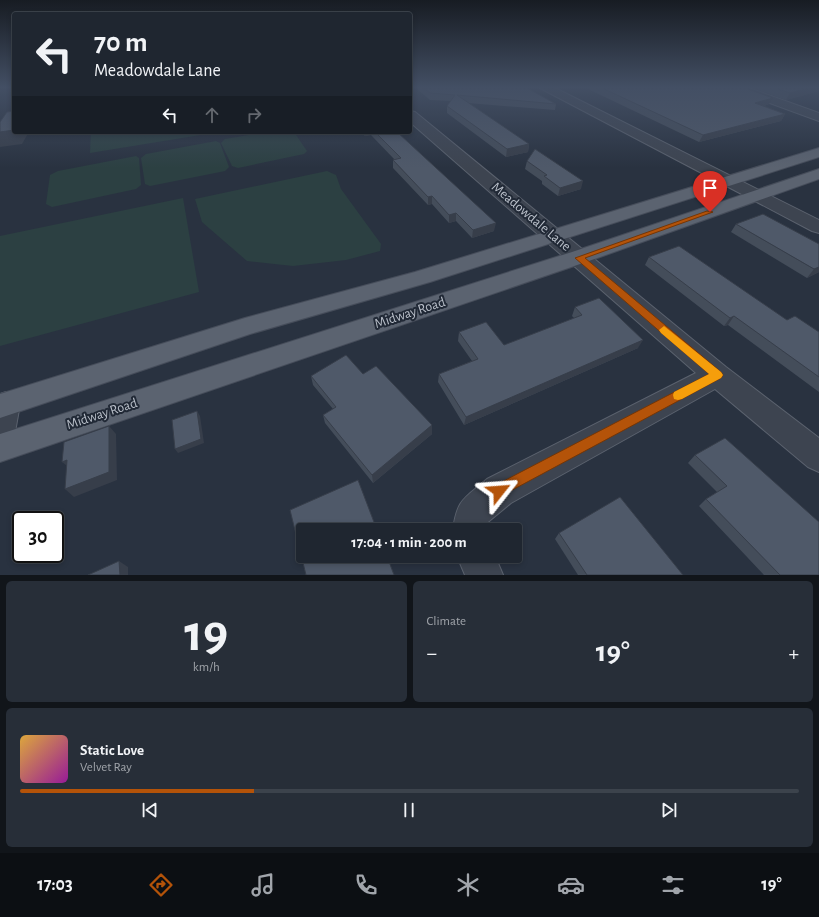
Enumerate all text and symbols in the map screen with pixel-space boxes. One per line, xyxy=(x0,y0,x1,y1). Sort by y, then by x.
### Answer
icon: left xyxy=(28,28,80,80)
text: 70 m xyxy=(94,29,148,57)
text: Meadowdale Lane xyxy=(94,62,221,80)
icon: left xyxy=(159,104,181,126)
icon: ahead xyxy=(201,104,223,126)
icon: right xyxy=(243,104,265,126)
pin xyxy=(693,171,727,212)
icon: arrive xyxy=(699,177,721,199)
street label: Meadowdale Lane xyxy=(489,180,573,254)
street label: Midway Road xyxy=(373,295,447,331)
street label: Midway Road xyxy=(65,396,139,432)
position arrow xyxy=(478,470,520,512)
speed limit sign: 30 xyxy=(12,511,64,563)
text: 17:04 · 1 min · 200 m xyxy=(351,535,467,550)
text: 19 xyxy=(184,608,228,660)
text: Climate xyxy=(427,615,466,628)
text: 19° xyxy=(596,637,630,667)
text: − xyxy=(427,642,437,664)
text: + xyxy=(788,642,799,664)
text: km/h xyxy=(193,661,220,674)
text: Static Love xyxy=(80,743,144,758)
text: Velvet Ray xyxy=(80,761,132,774)
icon: previous xyxy=(139,799,161,821)
icon: pause xyxy=(398,799,420,821)
icon: next xyxy=(658,799,680,821)
icon: directions xyxy=(147,871,175,899)
icon: music xyxy=(249,871,277,899)
icon: phone xyxy=(352,871,380,899)
icon: climate xyxy=(454,871,482,899)
icon: car xyxy=(557,871,585,899)
icon: filters xyxy=(659,871,687,899)
text: 17:03 xyxy=(37,876,73,894)
text: 19° xyxy=(761,876,782,894)

